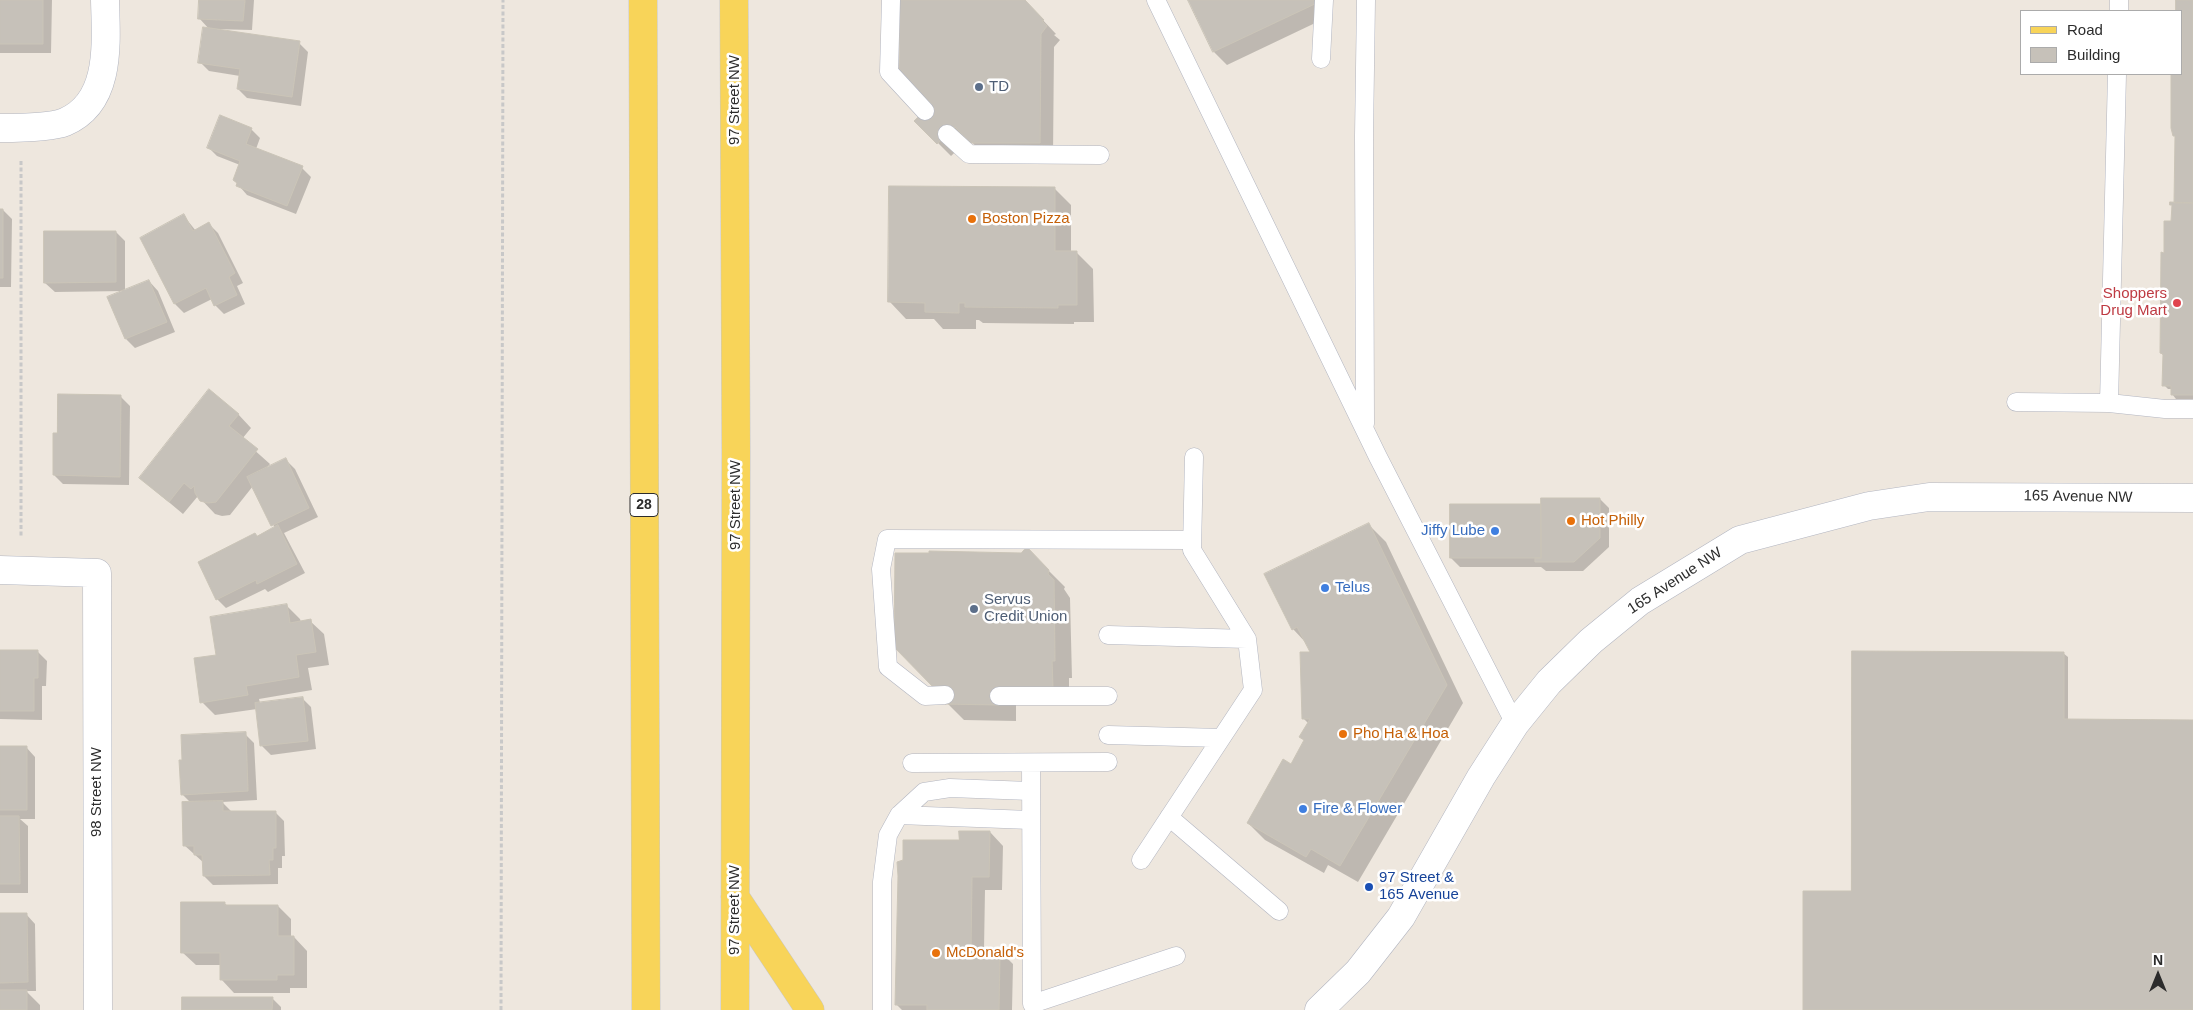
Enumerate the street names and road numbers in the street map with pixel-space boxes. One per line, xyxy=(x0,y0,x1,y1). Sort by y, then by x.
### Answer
street label: 97 Street NW xyxy=(726,55,744,145)
street label: 97 Street NW xyxy=(727,460,745,550)
street label: 165 Avenue NW xyxy=(2023,487,2133,507)
road number: 28 xyxy=(630,494,658,516)
street label: 165 Avenue NW xyxy=(1624,544,1726,618)
street label: 98 Street NW xyxy=(88,747,106,837)
street label: 97 Street NW xyxy=(726,865,744,955)

